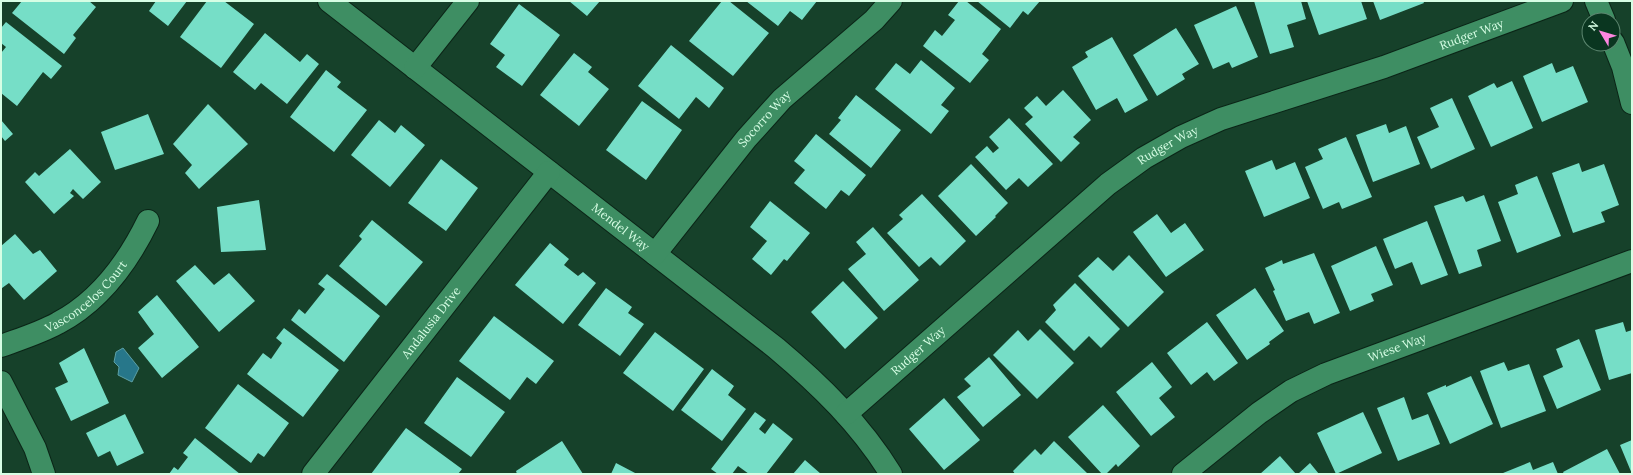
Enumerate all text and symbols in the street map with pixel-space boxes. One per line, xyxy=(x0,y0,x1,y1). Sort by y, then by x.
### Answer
north arrow xyxy=(1581,12,1621,52)
street label: Rudger Way xyxy=(1437,15,1506,53)
text: N xyxy=(1585,18,1602,34)
street label: Socorro Way xyxy=(734,86,794,150)
street label: Rudger Way xyxy=(1134,122,1201,168)
street label: Mendel Way xyxy=(589,200,653,254)
street label: Vasconcelos Court xyxy=(41,257,130,336)
street label: Andalusia Drive xyxy=(398,283,464,362)
street label: Rudger Way xyxy=(888,322,949,378)
street label: Wiese Way xyxy=(1366,329,1429,365)

